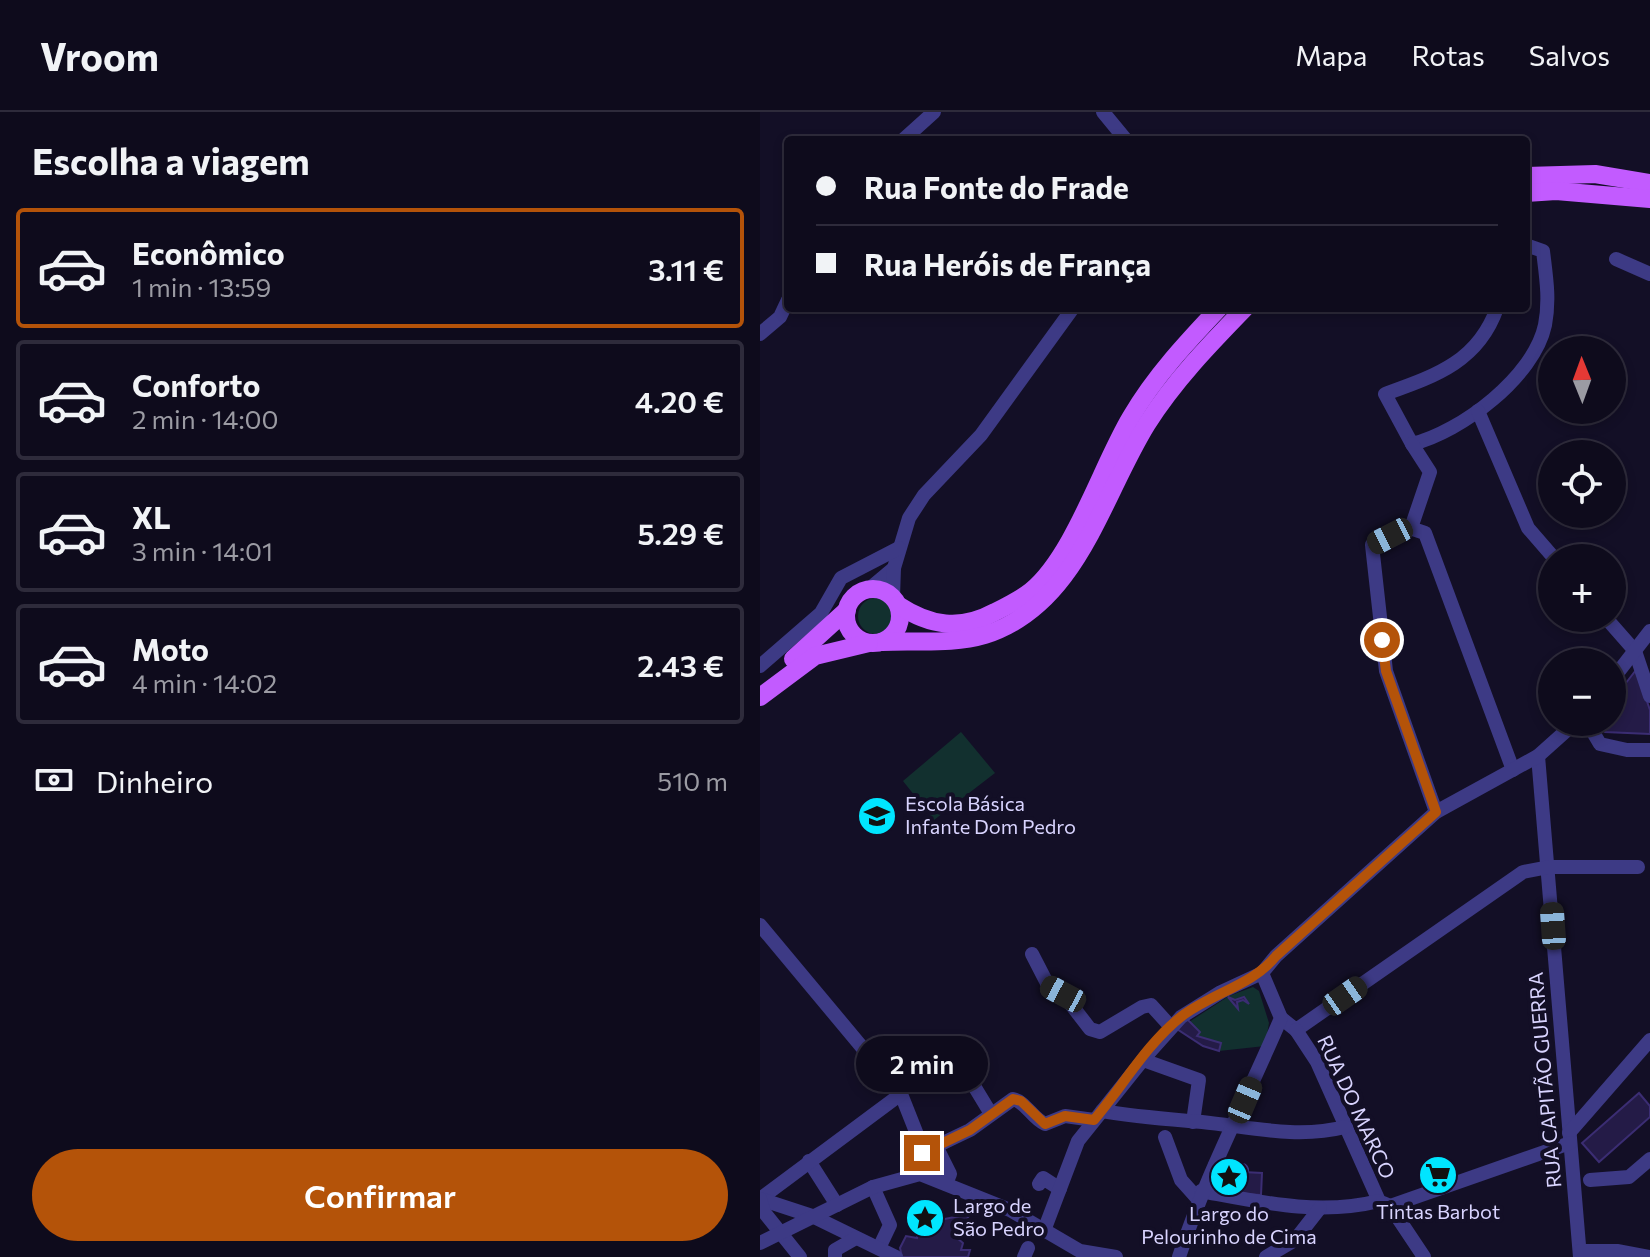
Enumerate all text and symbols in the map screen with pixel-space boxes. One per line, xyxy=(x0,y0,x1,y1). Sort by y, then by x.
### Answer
text: Vroom xyxy=(40,32,159,79)
text: Mapa xyxy=(1295,38,1368,72)
text: Rotas xyxy=(1412,38,1485,72)
text: Salvos xyxy=(1529,38,1610,72)
text: Escolha a viagem xyxy=(32,138,310,182)
text: Rua Fonte do Frade xyxy=(864,168,1129,205)
icon: car xyxy=(36,232,108,304)
text: Econômico xyxy=(132,234,285,271)
text: Rua Heróis de França xyxy=(864,245,1151,282)
text: 3.11 € xyxy=(648,250,724,287)
text: 1 min · 13:59 xyxy=(132,271,271,302)
north arrow xyxy=(1538,336,1626,424)
map controls xyxy=(1538,336,1626,736)
icon: car xyxy=(36,364,108,436)
text: Conforto xyxy=(132,366,260,403)
text: 4.20 € xyxy=(635,382,724,419)
text: 2 min · 14:00 xyxy=(132,403,279,434)
button: locate xyxy=(1538,440,1626,528)
icon: car xyxy=(36,496,108,568)
text: XL xyxy=(132,498,171,535)
text: 5.29 € xyxy=(637,514,724,551)
car xyxy=(1363,514,1417,558)
text: 3 min · 14:01 xyxy=(132,535,273,566)
button: + xyxy=(1538,544,1626,632)
route start xyxy=(1364,622,1400,658)
icon: car xyxy=(36,628,108,700)
text: Moto xyxy=(132,630,209,667)
text: 2.43 € xyxy=(637,646,724,683)
button: − xyxy=(1538,648,1626,736)
text: 4 min · 14:02 xyxy=(132,667,277,698)
icon: cash xyxy=(32,758,76,802)
text: Dinheiro xyxy=(96,762,213,799)
text: 510 m xyxy=(657,765,728,796)
place label: Escola Básica Infante Dom Pedro xyxy=(905,791,1076,838)
school or university icon: Escola Básica Infante Dom Pedro xyxy=(856,795,898,837)
car xyxy=(1539,901,1567,951)
street label: RUA CAPITÃO GUERRA xyxy=(1523,971,1565,1189)
car xyxy=(1036,972,1090,1016)
car xyxy=(1318,972,1372,1020)
street label: RUA DO MARCO xyxy=(1313,1031,1401,1182)
callout: 2 min xyxy=(856,1037,988,1093)
text: 2 min xyxy=(890,1048,954,1079)
car xyxy=(1225,1073,1265,1127)
route end xyxy=(904,1135,940,1171)
button: Confirmar xyxy=(32,1149,728,1241)
supermarket icon: Tintas Barbot xyxy=(1417,1154,1459,1196)
place icon: Largo do Pelourinho de Cima xyxy=(1208,1156,1250,1198)
place label: Largo de São Pedro xyxy=(953,1193,1045,1240)
place icon: Largo de São Pedro xyxy=(904,1197,946,1239)
place label: Tintas Barbot xyxy=(1376,1199,1500,1223)
place label: Largo do Pelourinho de Cima xyxy=(1141,1201,1317,1248)

